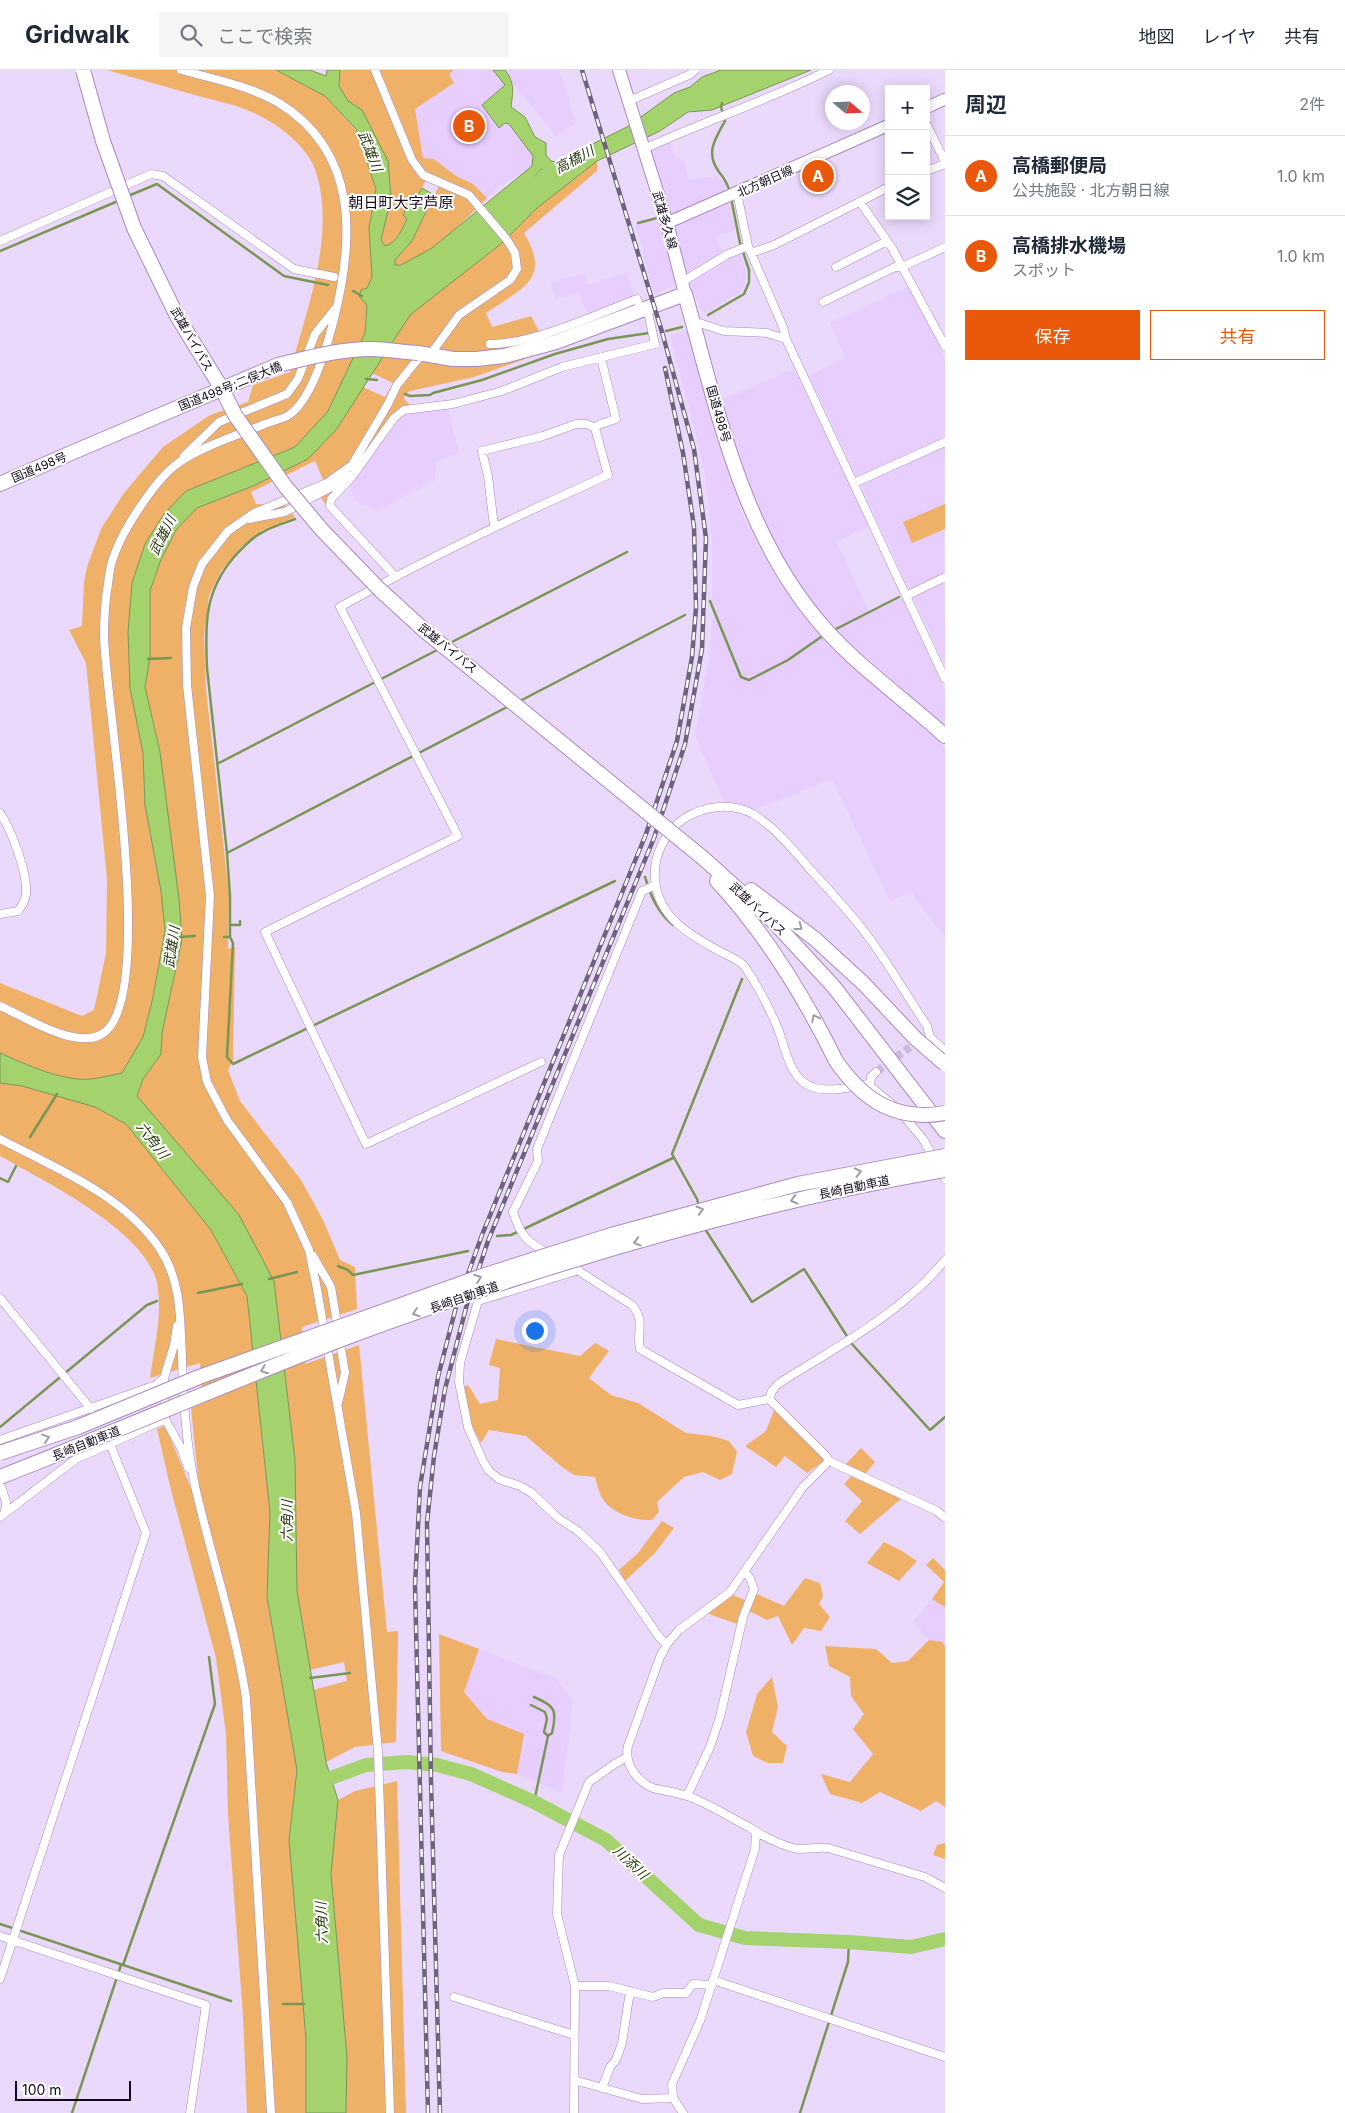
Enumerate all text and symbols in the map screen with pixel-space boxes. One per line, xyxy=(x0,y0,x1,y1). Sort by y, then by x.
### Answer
search box xyxy=(159,12,509,57)
text: Gridwalk xyxy=(25,20,129,49)
icon: search xyxy=(177,21,205,49)
text: ここで検索 xyxy=(217,25,312,48)
text: 地図 xyxy=(1139,26,1175,47)
text: レイヤ xyxy=(1203,26,1256,47)
text: 共有 xyxy=(1284,26,1320,47)
north arrow xyxy=(825,85,870,130)
map controls xyxy=(885,85,930,220)
button: + xyxy=(885,85,930,130)
text: 周辺 xyxy=(965,92,1007,117)
text: 2件 xyxy=(1299,94,1325,114)
pin: B xyxy=(453,107,485,145)
water label: 武雄川 xyxy=(356,128,387,176)
button: − xyxy=(885,130,930,175)
water label: 高橋川 xyxy=(551,141,598,176)
text: 高橋郵便局 xyxy=(1012,154,1107,177)
pin: A xyxy=(802,157,834,195)
street label: 北方朝日線 xyxy=(735,162,795,200)
text: A xyxy=(975,166,987,186)
text: 1.0 km xyxy=(1277,166,1325,186)
button: layers xyxy=(885,175,930,220)
text: 公共施設 · 北方朝日線 xyxy=(1012,180,1170,200)
street label: 武雄多久線 xyxy=(650,189,680,251)
district label: 朝日町大字芦原 xyxy=(348,193,454,212)
text: 高橋排水機場 xyxy=(1012,234,1126,257)
text: B xyxy=(976,246,986,266)
text: 1.0 km xyxy=(1277,246,1325,266)
text: スポット xyxy=(1012,260,1076,280)
street label: 武雄バイパス xyxy=(168,304,216,374)
button: 保存 xyxy=(965,310,1140,360)
button: 共有 xyxy=(1150,310,1325,360)
street label: 国道498号;二俣大橋 xyxy=(176,358,284,414)
street label: 国道498号 xyxy=(704,384,734,444)
street label: 国道498号 xyxy=(9,449,69,485)
water label: 武雄川 xyxy=(145,511,180,558)
street label: 武雄バイパス xyxy=(415,620,481,676)
street label: 武雄バイパス xyxy=(727,879,789,939)
one-way arrow xyxy=(793,921,803,930)
water label: 武雄川 xyxy=(160,923,183,969)
one-way arrow xyxy=(811,1014,821,1023)
water label: 六角川 xyxy=(133,1118,174,1163)
one-way arrow xyxy=(853,1167,862,1177)
street label: 長崎自動車道 xyxy=(817,1172,891,1202)
one-way arrow xyxy=(791,1194,799,1204)
one-way arrow xyxy=(695,1205,703,1215)
one-way arrow xyxy=(633,1236,642,1247)
one-way arrow xyxy=(473,1274,481,1284)
street label: 長崎自動車道 xyxy=(428,1278,500,1316)
one-way arrow xyxy=(412,1308,421,1318)
your location xyxy=(522,1318,548,1344)
one-way arrow xyxy=(260,1364,269,1374)
street label: 長崎自動車道 xyxy=(50,1423,122,1463)
one-way arrow xyxy=(42,1433,50,1443)
water label: 六角川 xyxy=(278,1498,295,1542)
water label: 川添川 xyxy=(610,1841,654,1884)
water label: 六角川 xyxy=(312,1900,330,1944)
scale bar xyxy=(15,2078,131,2101)
text: 100 m xyxy=(22,2081,62,2098)

